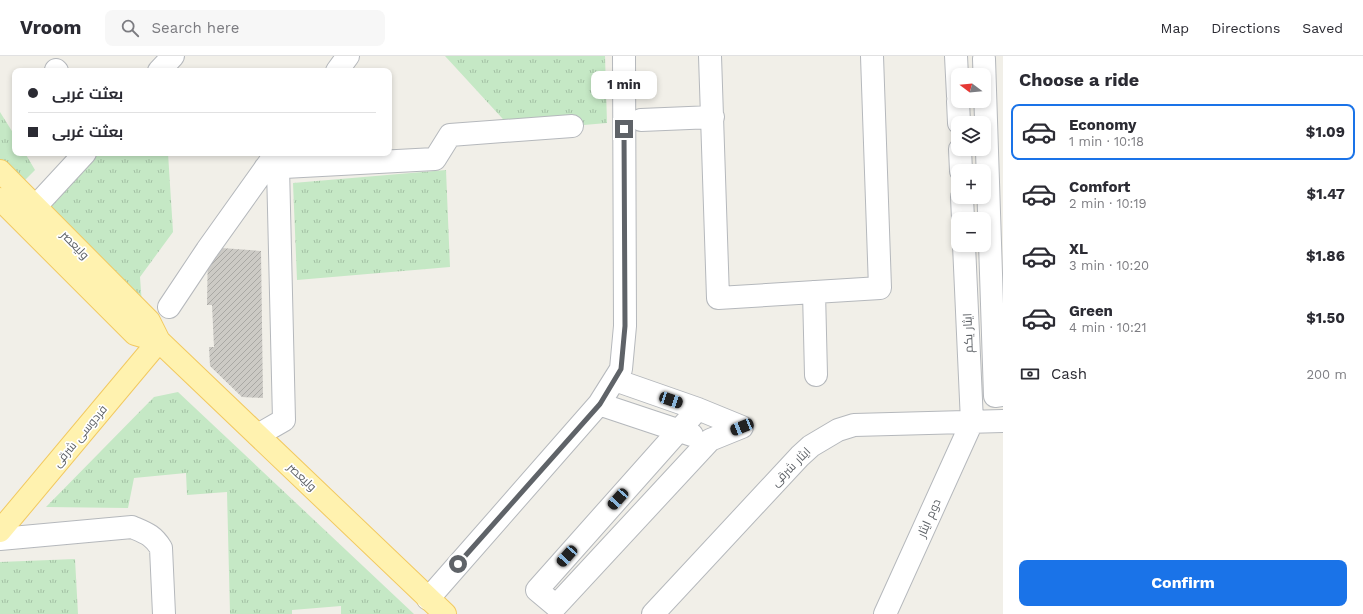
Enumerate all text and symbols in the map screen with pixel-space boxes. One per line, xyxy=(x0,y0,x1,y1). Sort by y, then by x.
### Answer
search box xyxy=(105,10,385,46)
text: Vroom xyxy=(20,16,81,39)
icon: search xyxy=(119,17,141,39)
text: Search here xyxy=(151,19,239,37)
text: Map xyxy=(1161,20,1189,36)
text: Directions xyxy=(1211,20,1280,36)
text: Saved xyxy=(1302,20,1343,36)
north arrow xyxy=(951,68,991,108)
map controls xyxy=(951,68,991,252)
text: Choose a ride xyxy=(1019,69,1139,90)
callout: 1 min xyxy=(591,71,657,99)
text: 1 min xyxy=(607,77,641,92)
text: بعثت غربی xyxy=(52,85,123,103)
icon: car xyxy=(1021,114,1057,150)
button: layers xyxy=(951,116,991,156)
text: Economy xyxy=(1069,116,1136,134)
route end xyxy=(615,120,633,138)
text: بعثت غربی xyxy=(52,123,123,141)
text: $1.09 xyxy=(1306,123,1345,141)
text: 1 min · 10:18 xyxy=(1069,134,1144,149)
button: + xyxy=(951,164,991,204)
icon: car xyxy=(1021,176,1057,212)
text: Comfort xyxy=(1069,178,1130,196)
text: $1.47 xyxy=(1307,185,1345,203)
text: 2 min · 10:19 xyxy=(1069,196,1147,211)
button: − xyxy=(951,212,991,252)
street label: ولیعصر xyxy=(57,227,92,262)
icon: car xyxy=(1021,238,1057,274)
text: XL xyxy=(1069,240,1088,258)
text: $1.86 xyxy=(1306,247,1345,265)
text: 3 min · 10:20 xyxy=(1069,258,1149,273)
icon: car xyxy=(1021,300,1057,336)
text: Green xyxy=(1069,302,1113,320)
text: $1.50 xyxy=(1306,309,1345,327)
street label: ایثار یکم xyxy=(960,313,977,353)
text: 4 min · 10:21 xyxy=(1069,320,1146,335)
icon: cash xyxy=(1019,363,1041,385)
text: Cash xyxy=(1051,365,1087,383)
text: 200 m xyxy=(1306,367,1347,382)
car xyxy=(658,390,684,410)
street label: فردوسی شرقی xyxy=(50,402,110,470)
car xyxy=(729,417,755,437)
street label: ایثار شرقی xyxy=(769,445,813,489)
street label: ولیعصر xyxy=(284,459,319,494)
car xyxy=(606,486,630,512)
street label: دوم ایثار xyxy=(914,496,945,541)
car xyxy=(555,543,579,569)
route start xyxy=(449,555,467,573)
button: Confirm xyxy=(1019,560,1347,606)

